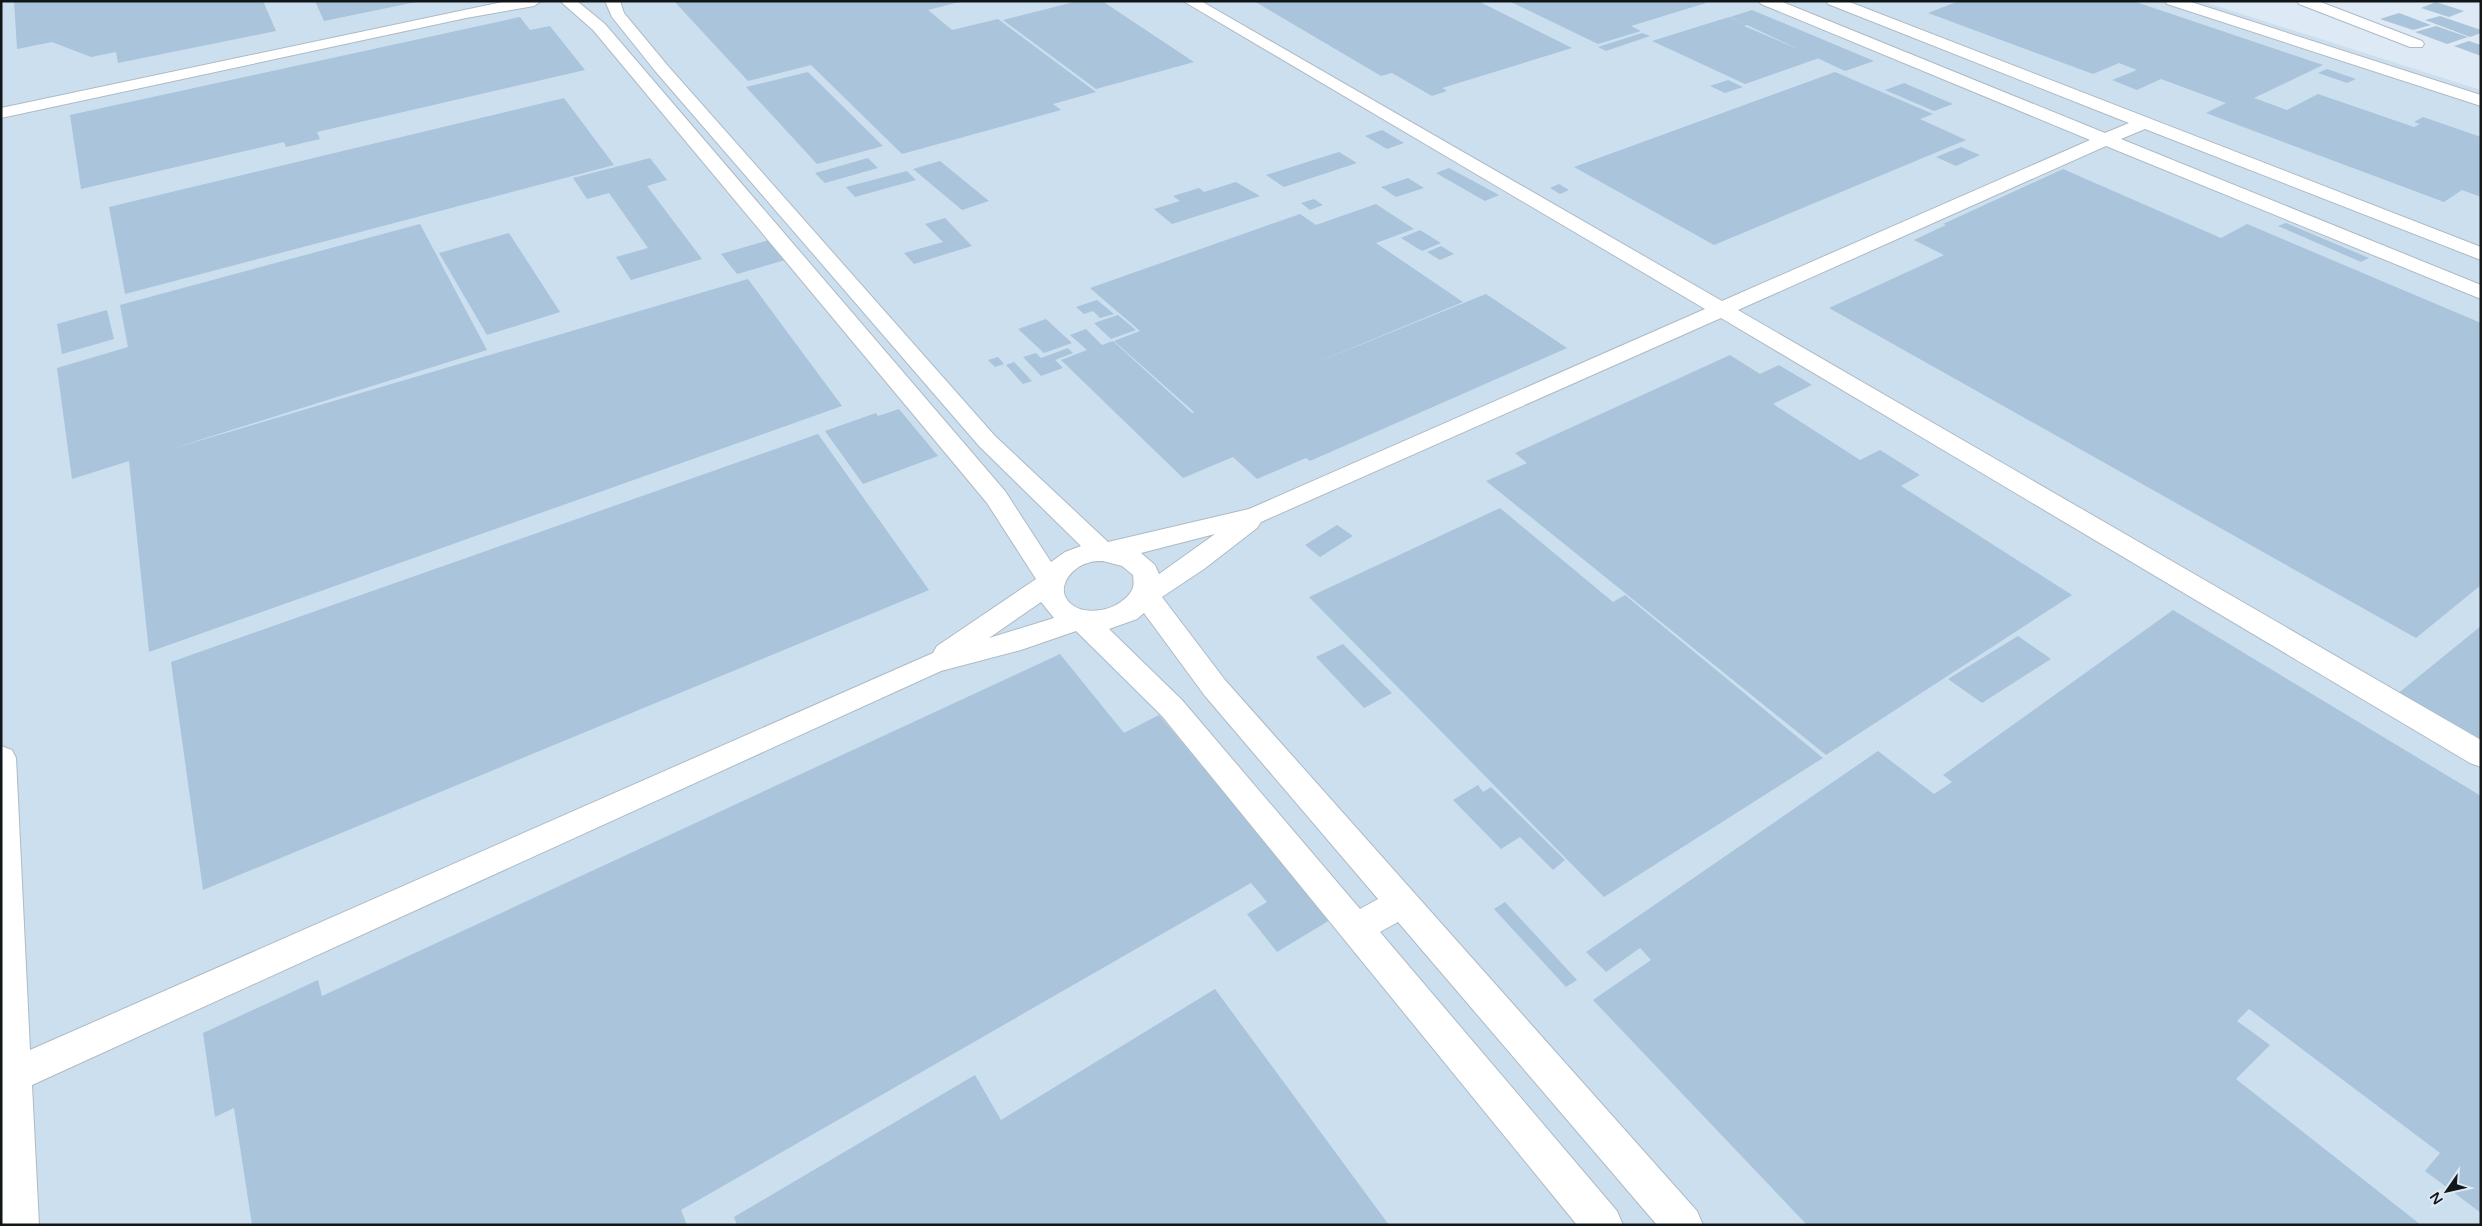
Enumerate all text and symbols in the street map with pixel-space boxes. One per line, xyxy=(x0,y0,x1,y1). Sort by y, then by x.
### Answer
north arrow xyxy=(2422,1166,2472,1216)
text: N xyxy=(2426,1189,2447,1207)

